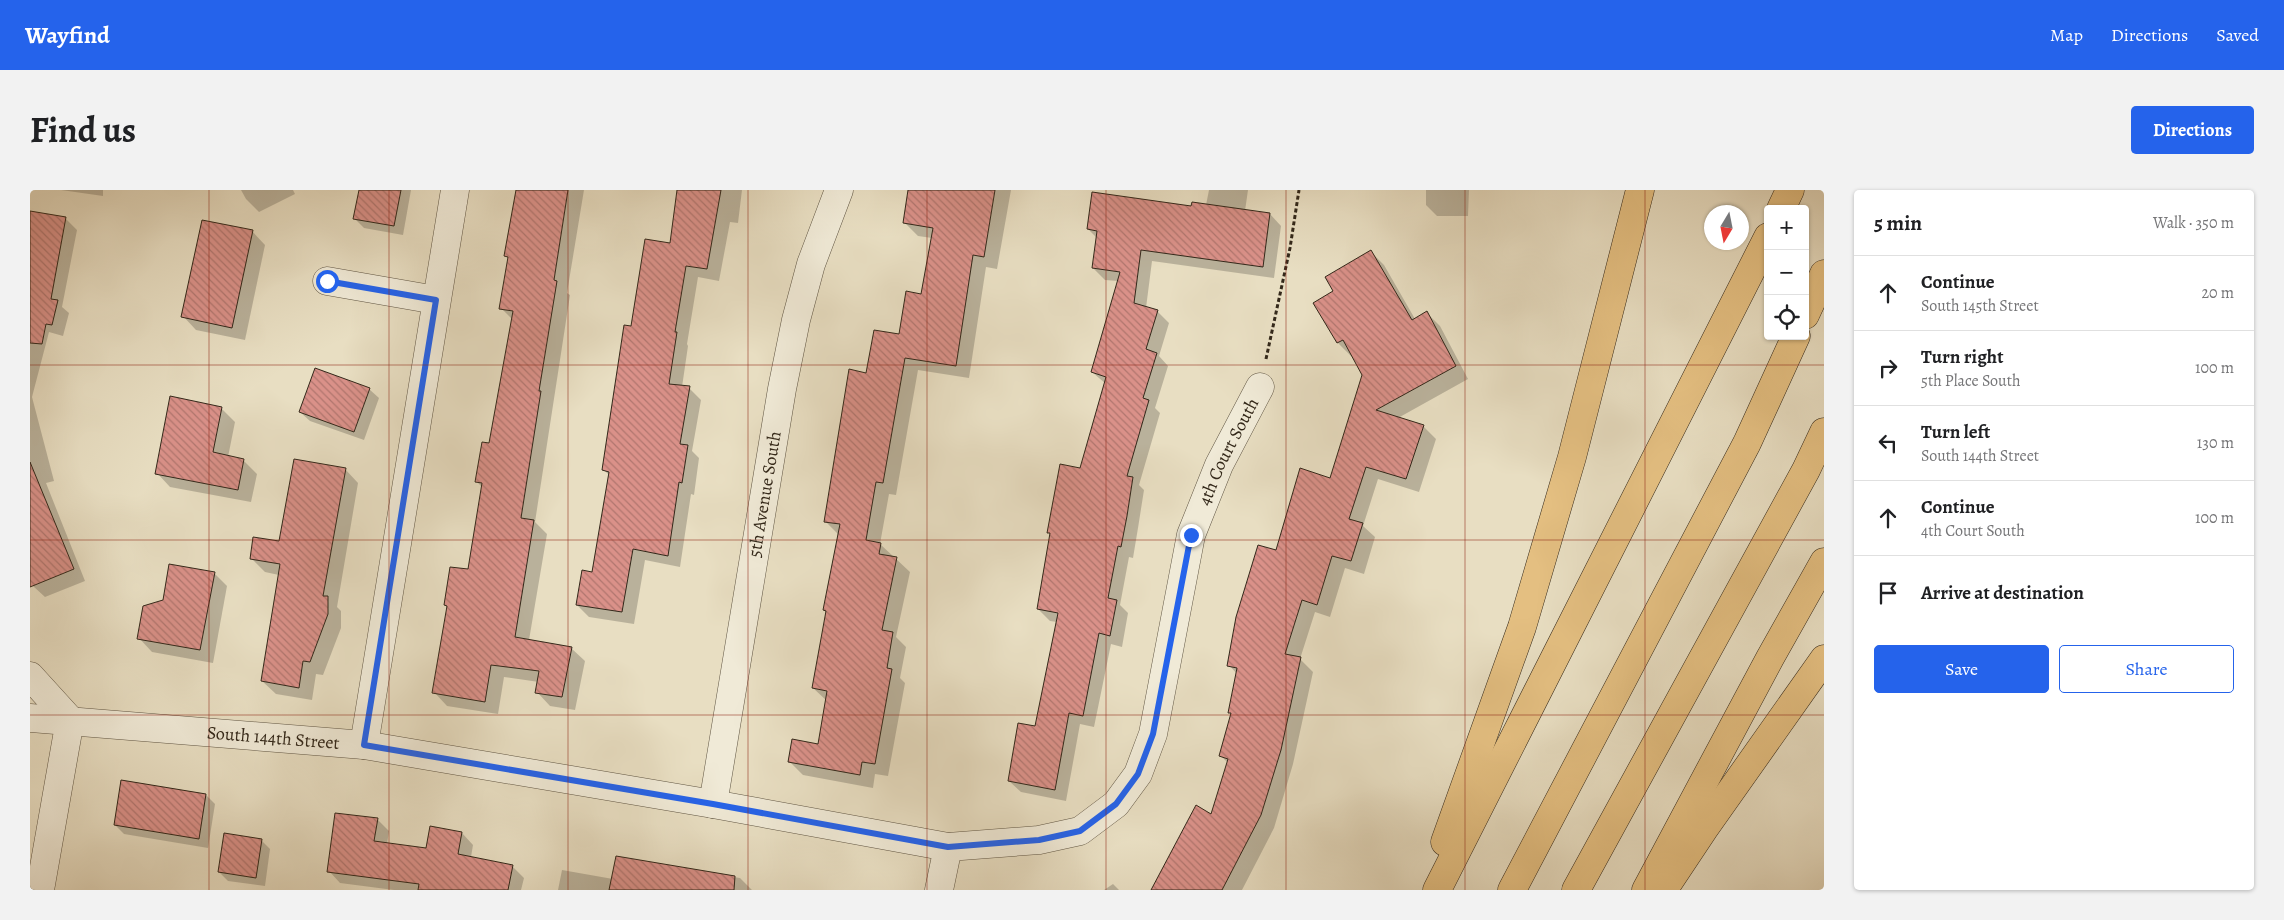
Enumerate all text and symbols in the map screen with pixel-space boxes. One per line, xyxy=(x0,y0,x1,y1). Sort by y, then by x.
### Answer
text: Wayfind xyxy=(25,19,110,51)
text: Map xyxy=(2050,23,2083,47)
text: Directions xyxy=(2111,23,2188,47)
text: Saved xyxy=(2216,23,2259,47)
text: Find us xyxy=(30,106,136,154)
button: Directions xyxy=(2131,106,2254,154)
north arrow xyxy=(1704,205,1749,250)
map controls xyxy=(1764,205,1809,340)
button: + xyxy=(1764,205,1809,250)
text: 5 min xyxy=(1874,209,1922,237)
text: Walk · 350 m xyxy=(2153,212,2234,234)
button: − xyxy=(1764,250,1809,295)
text: Continue xyxy=(1921,269,1995,295)
route start xyxy=(316,270,339,293)
icon: ahead xyxy=(1874,279,1902,307)
text: 20 m xyxy=(2201,282,2234,304)
button: locate xyxy=(1764,295,1809,340)
text: South 145th Street xyxy=(1921,295,2039,317)
text: Turn right xyxy=(1921,344,2003,370)
icon: right xyxy=(1874,354,1902,382)
text: 100 m xyxy=(2195,357,2234,379)
text: 5th Place South xyxy=(1921,370,2021,392)
street label: 4th Court South xyxy=(1192,393,1264,509)
text: Turn left xyxy=(1921,419,1990,445)
street label: 5th Avenue South xyxy=(742,429,787,559)
icon: left xyxy=(1874,429,1902,457)
text: 130 m xyxy=(2197,432,2234,454)
text: South 144th Street xyxy=(1921,445,2039,467)
text: Continue xyxy=(1921,494,1995,520)
icon: ahead xyxy=(1874,504,1902,532)
text: 100 m xyxy=(2195,507,2234,529)
text: 4th Court South xyxy=(1921,520,2025,542)
route end xyxy=(1180,524,1203,547)
icon: arrive xyxy=(1874,579,1902,607)
text: Arrive at destination xyxy=(1921,580,2084,606)
button: Save xyxy=(1874,645,2049,693)
button: Share xyxy=(2059,645,2234,693)
street label: South 144th Street xyxy=(206,720,341,755)

